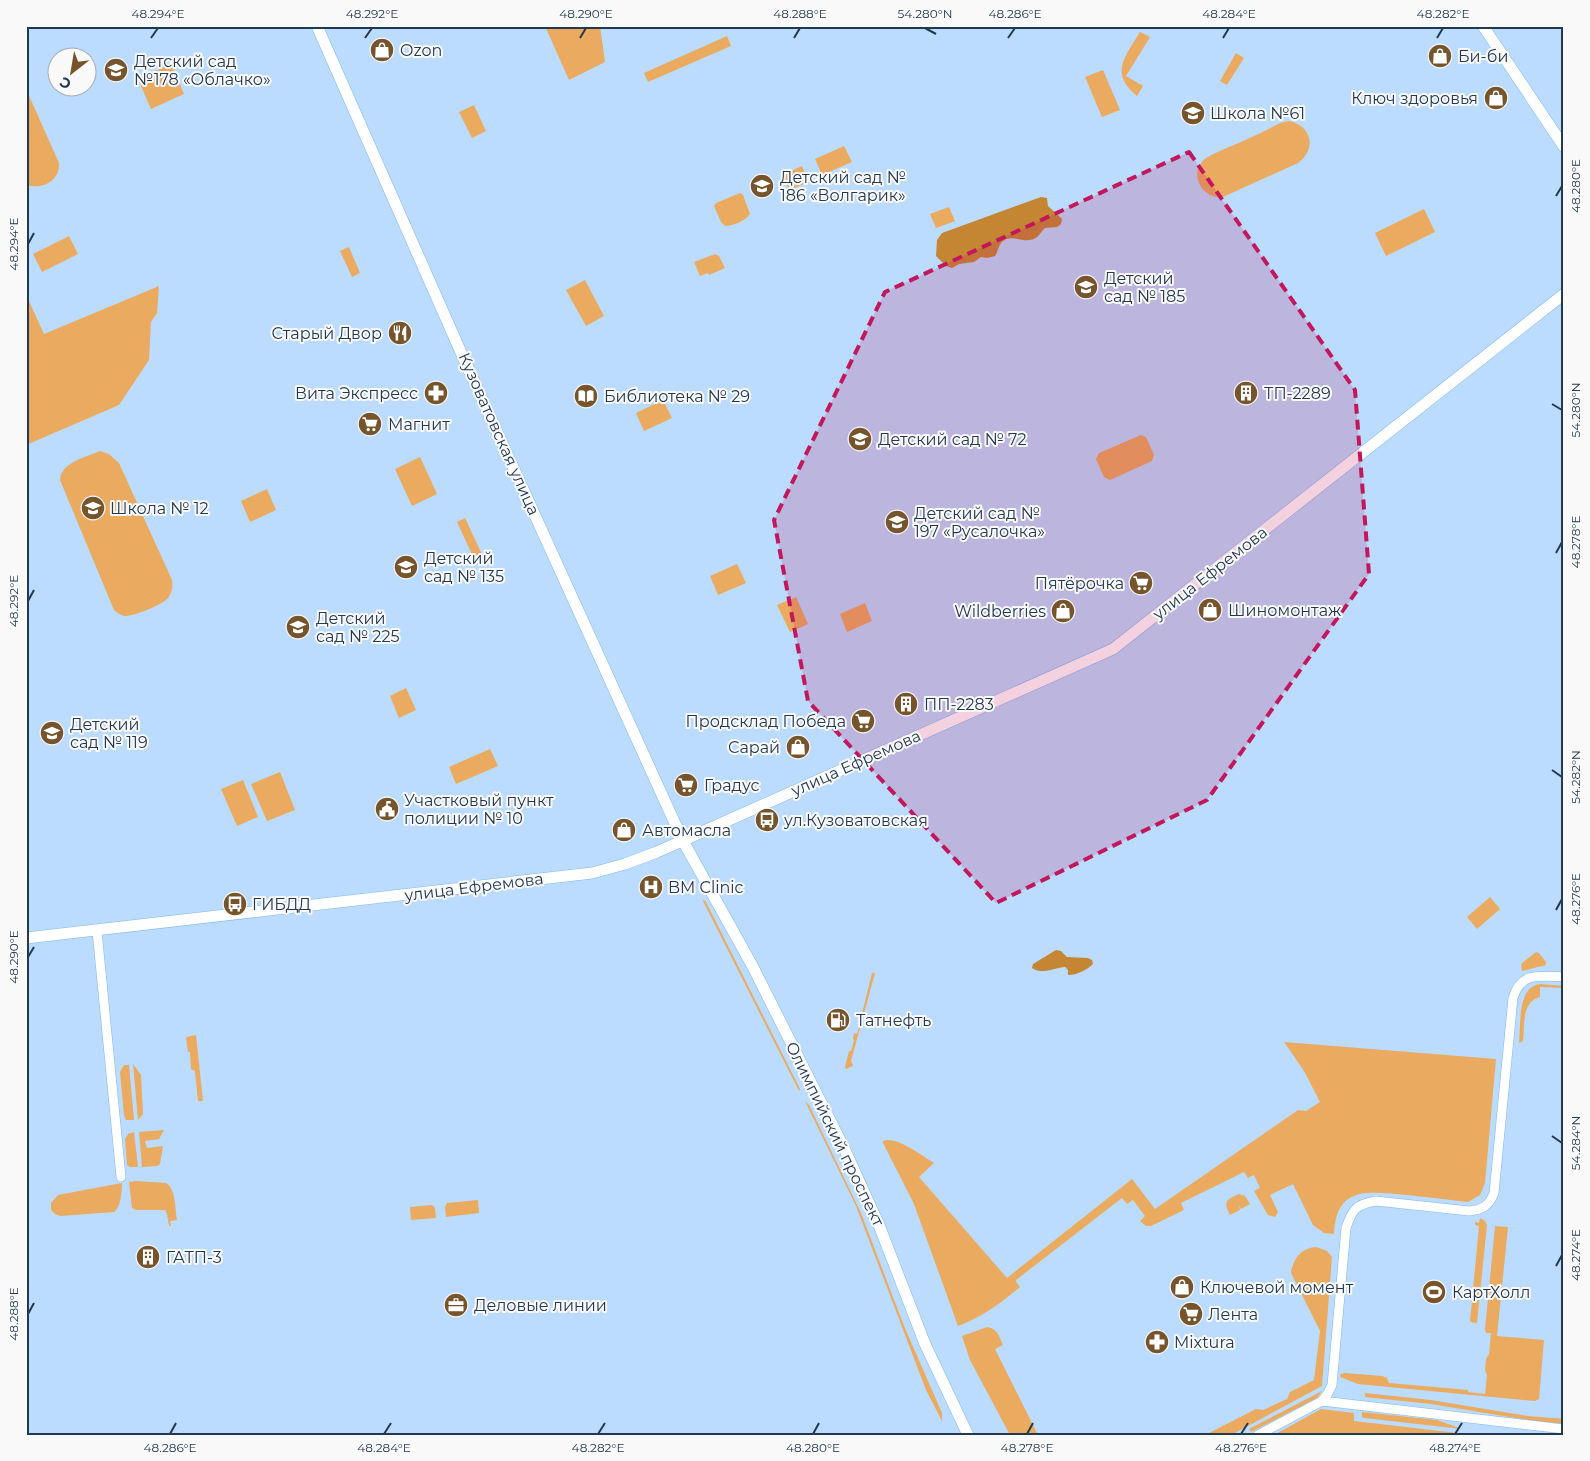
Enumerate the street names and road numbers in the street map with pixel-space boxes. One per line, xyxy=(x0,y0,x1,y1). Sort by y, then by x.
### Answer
street label: Кузоватовская улица xyxy=(455,350,543,518)
street label: улица Ефремова xyxy=(1148,522,1271,624)
street label: улица Ефремова xyxy=(787,726,924,801)
street label: улица Ефремова xyxy=(402,869,545,905)
street label: Олимпийский проспект xyxy=(782,1039,888,1230)

